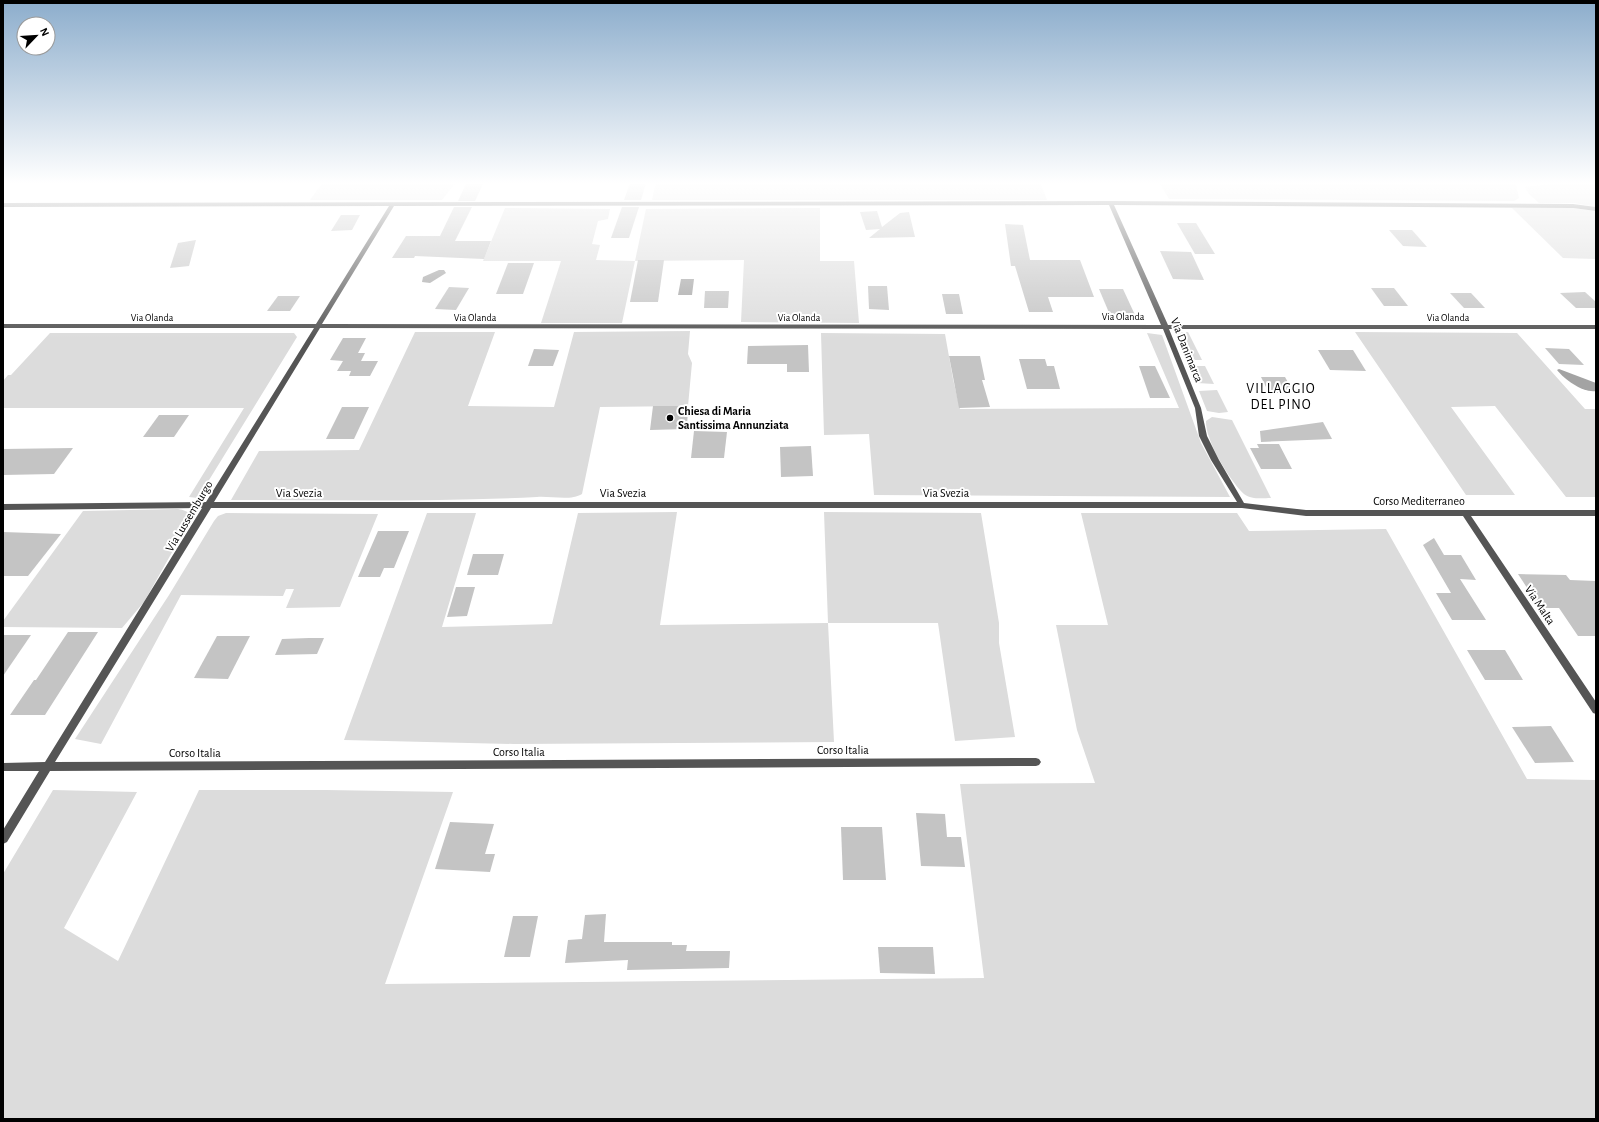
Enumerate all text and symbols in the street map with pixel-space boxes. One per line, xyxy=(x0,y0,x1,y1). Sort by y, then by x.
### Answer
north arrow xyxy=(16,16,56,56)
text: N xyxy=(38,26,51,38)
street label: Via Olanda xyxy=(1102,312,1145,322)
street label: Via Olanda xyxy=(131,313,174,323)
street label: Via Olanda xyxy=(454,313,497,323)
street label: Via Olanda xyxy=(778,313,821,323)
street label: Via Olanda xyxy=(1427,313,1470,323)
street label: Via Danimarca xyxy=(1169,316,1206,384)
district label: VILLAGGIO DEL PINO xyxy=(1246,382,1316,412)
place label: Chiesa di Maria Santissima Annunziata xyxy=(678,405,789,431)
marker: Chiesa di Maria Santissima Annunziata xyxy=(665,413,675,423)
street label: Via Lussemburgo xyxy=(163,478,215,553)
street label: Via Svezia xyxy=(276,487,323,499)
street label: Via Svezia xyxy=(600,487,647,499)
street label: Via Svezia xyxy=(923,487,970,499)
street label: Corso Mediterraneo xyxy=(1373,495,1465,507)
street label: Via Malta xyxy=(1523,583,1558,627)
street label: Corso Italia xyxy=(817,744,869,756)
street label: Corso Italia xyxy=(493,746,545,758)
street label: Corso Italia xyxy=(169,747,221,759)

